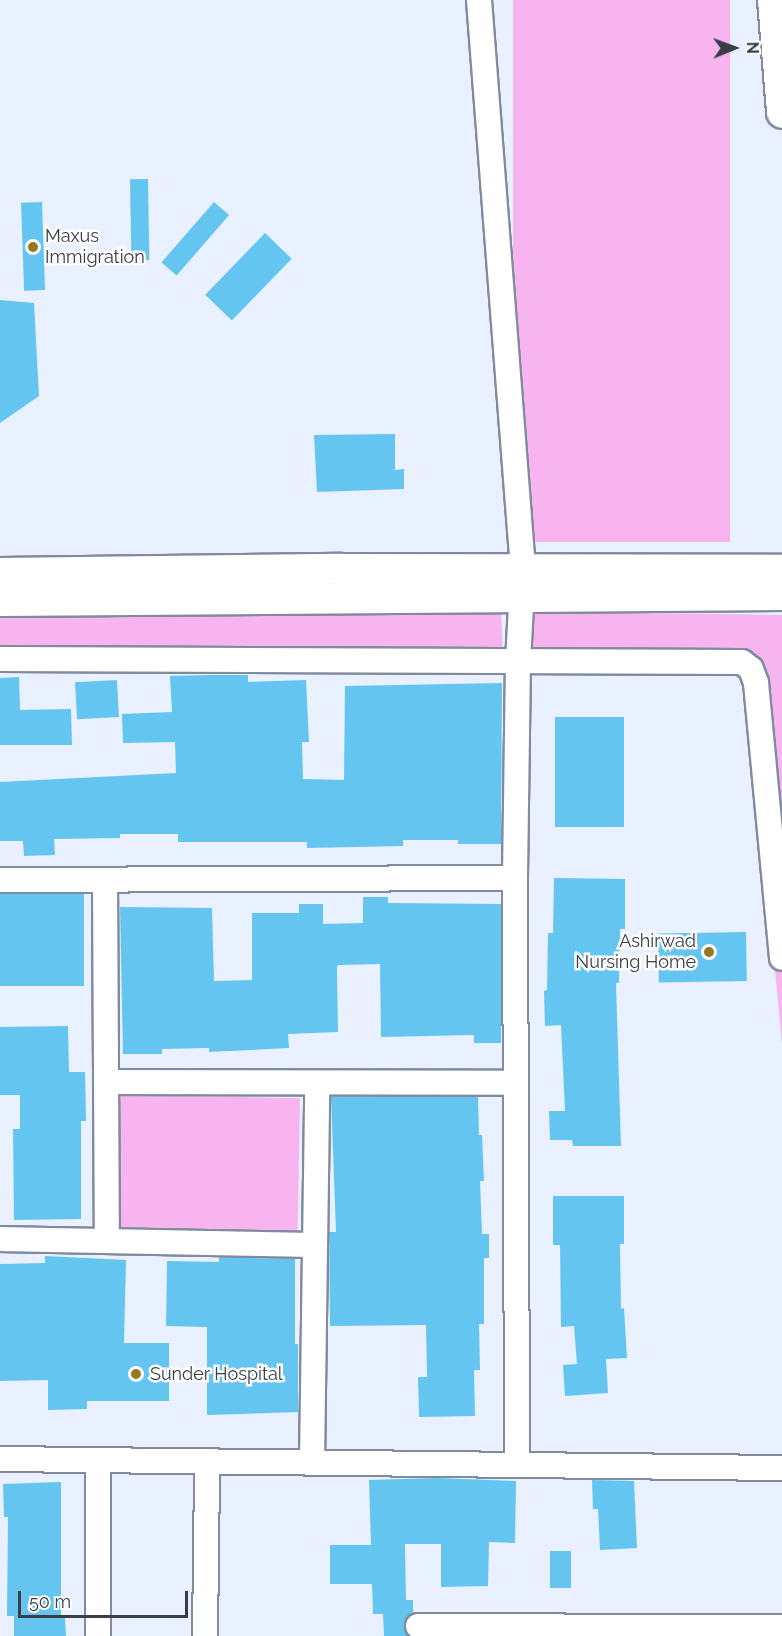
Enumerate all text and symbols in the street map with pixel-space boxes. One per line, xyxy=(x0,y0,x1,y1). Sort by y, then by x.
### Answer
north arrow xyxy=(704,18,764,78)
text: N xyxy=(743,41,762,54)
place label: Maxus Immigration xyxy=(45,226,145,268)
marker: Maxus Immigration xyxy=(26,240,40,254)
place label: Ashirwad Nursing Home xyxy=(575,931,696,974)
marker: Ashirwad Nursing Home xyxy=(700,943,718,961)
place label: Sunder Hospital xyxy=(150,1363,283,1385)
marker: Sunder Hospital xyxy=(127,1365,145,1383)
scale bar xyxy=(21,1579,190,1617)
text: 50 m xyxy=(29,1591,71,1612)

